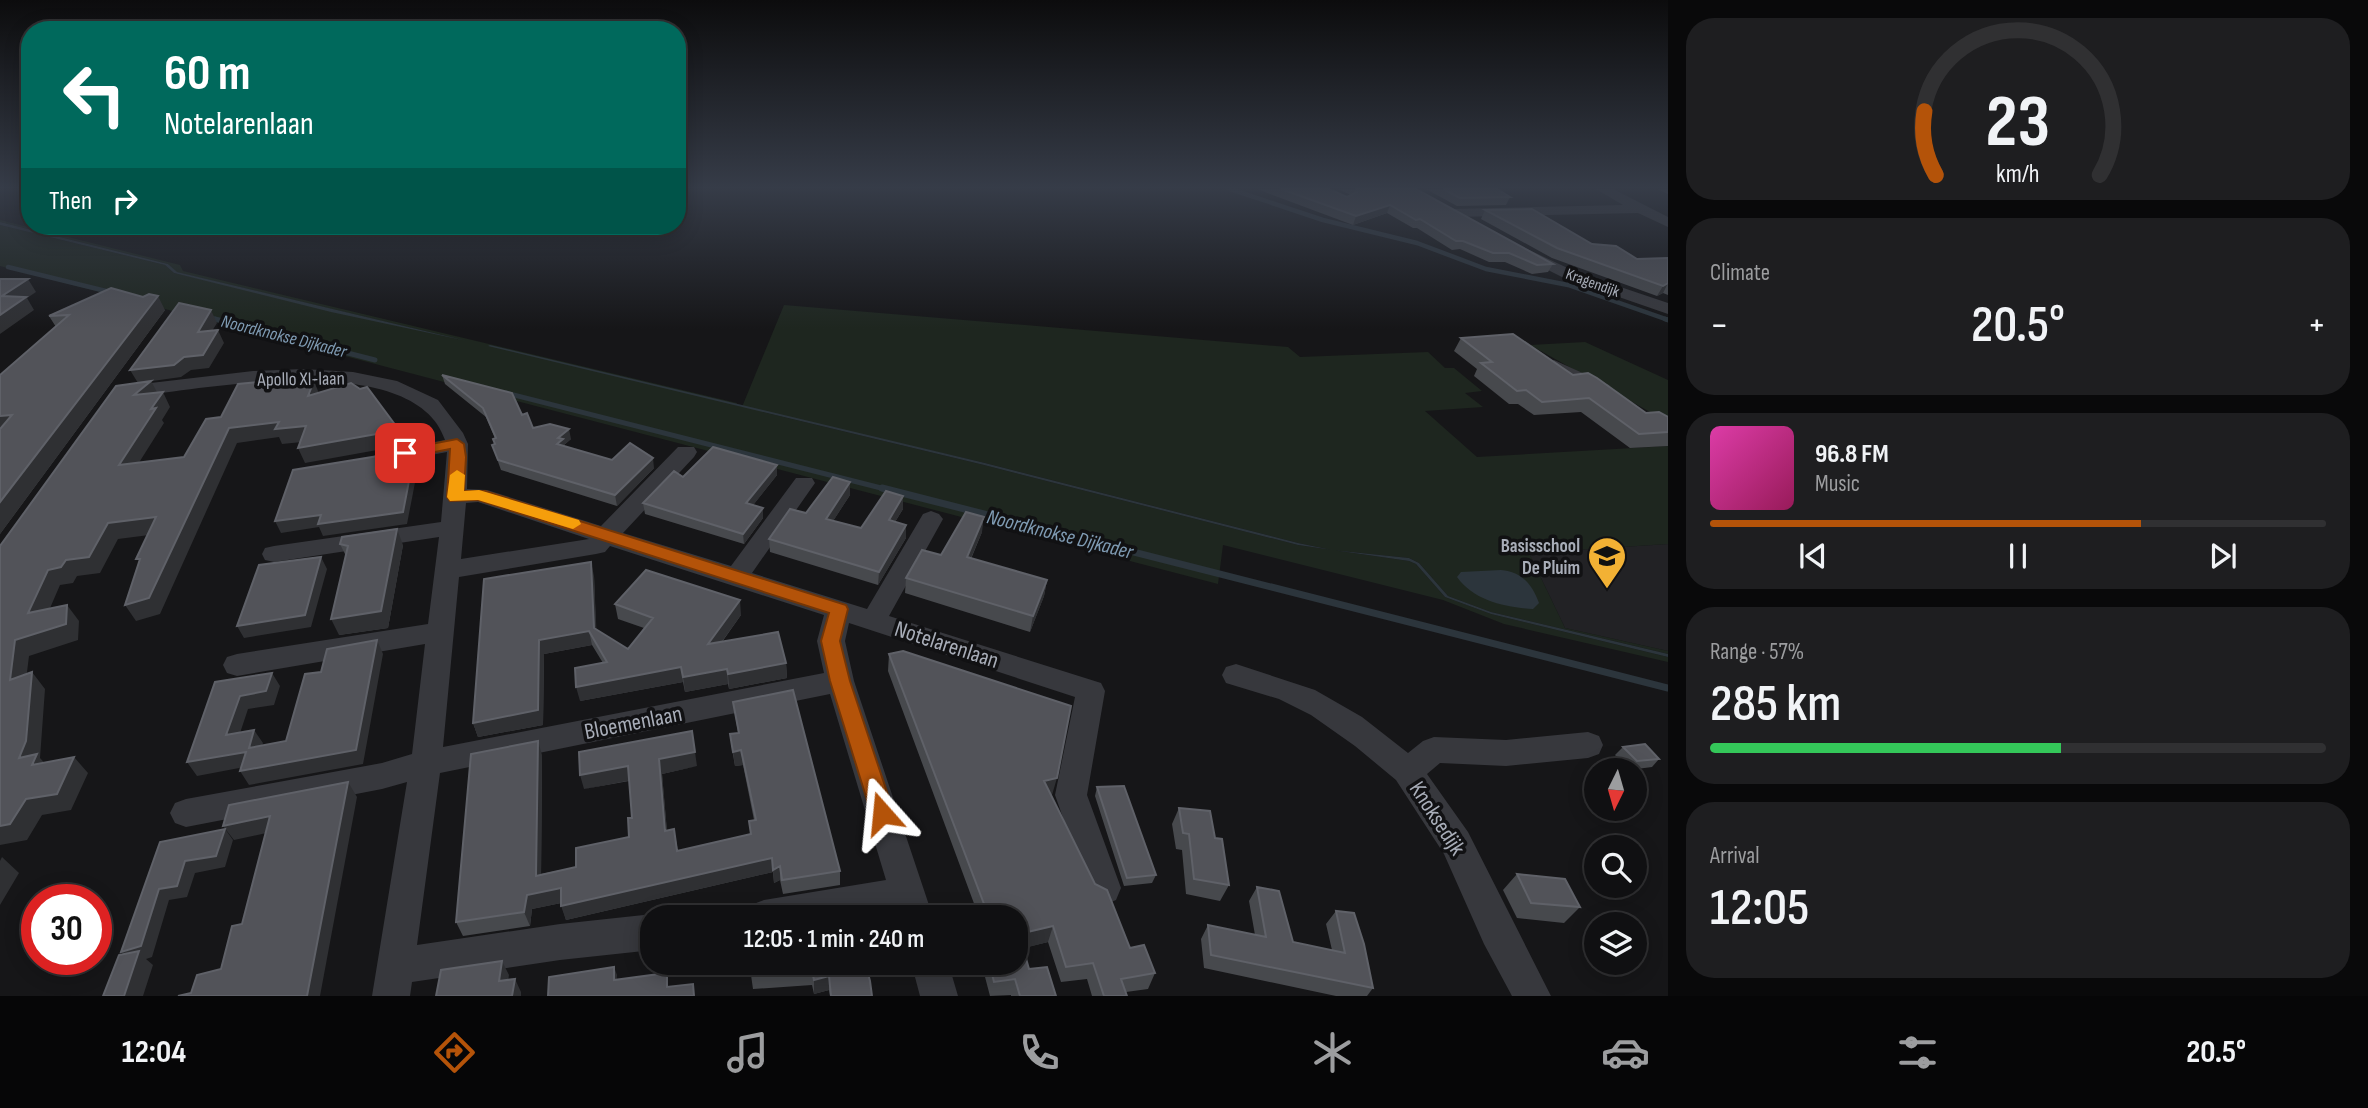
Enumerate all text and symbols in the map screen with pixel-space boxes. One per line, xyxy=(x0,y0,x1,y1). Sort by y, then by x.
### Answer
text: 60 m xyxy=(164,45,251,104)
icon: left xyxy=(49,49,140,140)
text: 23 xyxy=(1986,79,2050,167)
text: Notelarenlaan xyxy=(164,105,314,144)
text: km/h xyxy=(1996,159,2040,190)
icon: right xyxy=(106,182,144,220)
text: Then xyxy=(49,186,92,217)
text: Climate xyxy=(1710,259,1770,287)
street label: Kragendijk xyxy=(1563,265,1622,302)
text: 20.5° xyxy=(1971,294,2065,357)
text: − xyxy=(1710,303,1729,348)
text: + xyxy=(2307,303,2326,348)
water label: Noordknokse Dijkader xyxy=(219,311,350,362)
street label: Apollo XI-laan xyxy=(256,367,345,392)
pin xyxy=(375,423,435,483)
icon: arrive xyxy=(386,434,424,472)
text: 96.8 FM xyxy=(1815,439,1889,470)
text: Music xyxy=(1815,470,1860,498)
water label: Noordknokse Dijkader xyxy=(984,504,1137,565)
place label: Basisschool De Pluim xyxy=(1501,535,1580,580)
school or university icon: Basisschool De Pluim xyxy=(1586,535,1628,590)
icon: previous xyxy=(1794,537,1832,575)
icon: pause xyxy=(1999,537,2037,575)
icon: next xyxy=(2204,537,2242,575)
street label: Notelarenlaan xyxy=(891,615,1002,675)
text: Range · 57% xyxy=(1710,638,1804,666)
text: 285 km xyxy=(1710,673,1841,736)
street label: Bloemenlaan xyxy=(582,700,684,746)
north arrow xyxy=(1584,758,1647,821)
map controls xyxy=(1584,758,1647,975)
position arrow xyxy=(845,776,919,850)
street label: Knoksedijk xyxy=(1403,776,1471,861)
button: search xyxy=(1584,835,1647,898)
text: Arrival xyxy=(1710,842,1759,870)
text: 12:05 xyxy=(1710,877,1809,940)
speed limit sign: 30 xyxy=(21,884,112,975)
button: layers xyxy=(1584,912,1647,975)
text: 12:05 · 1 min · 240 m xyxy=(744,924,924,955)
icon: directions xyxy=(430,1028,479,1077)
icon: music xyxy=(723,1028,772,1077)
icon: phone xyxy=(1015,1028,1064,1077)
icon: climate xyxy=(1308,1028,1357,1077)
icon: car xyxy=(1601,1028,1650,1077)
icon: filters xyxy=(1893,1028,1942,1077)
text: 12:04 xyxy=(122,1033,186,1072)
text: 20.5° xyxy=(2186,1033,2246,1072)

